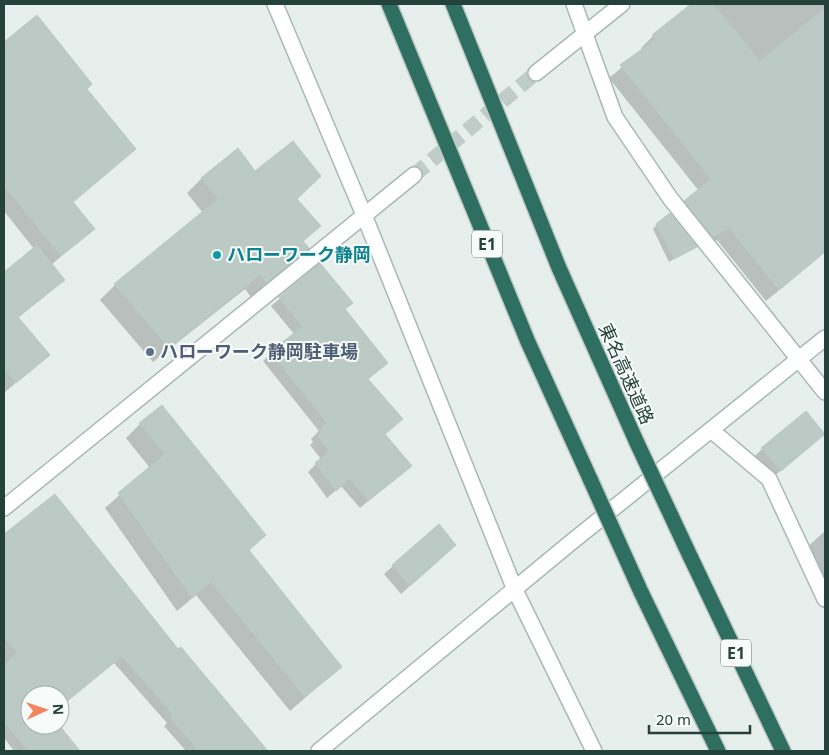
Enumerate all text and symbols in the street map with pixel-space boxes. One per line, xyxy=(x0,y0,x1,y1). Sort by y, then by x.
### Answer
road number: E1 xyxy=(472,230,502,258)
place label: ハローワーク静岡 xyxy=(227,242,371,266)
marker: ハローワーク静岡 xyxy=(211,249,223,261)
street label: 東名高速道路 xyxy=(594,319,660,428)
place label: ハローワーク静岡駐車場 xyxy=(160,339,358,363)
marker: ハローワーク静岡駐車場 xyxy=(144,346,156,358)
road number: E1 xyxy=(721,640,751,666)
north arrow xyxy=(20,685,70,735)
scale bar xyxy=(649,702,750,734)
text: N xyxy=(49,703,68,715)
text: 20 m xyxy=(656,709,691,729)

